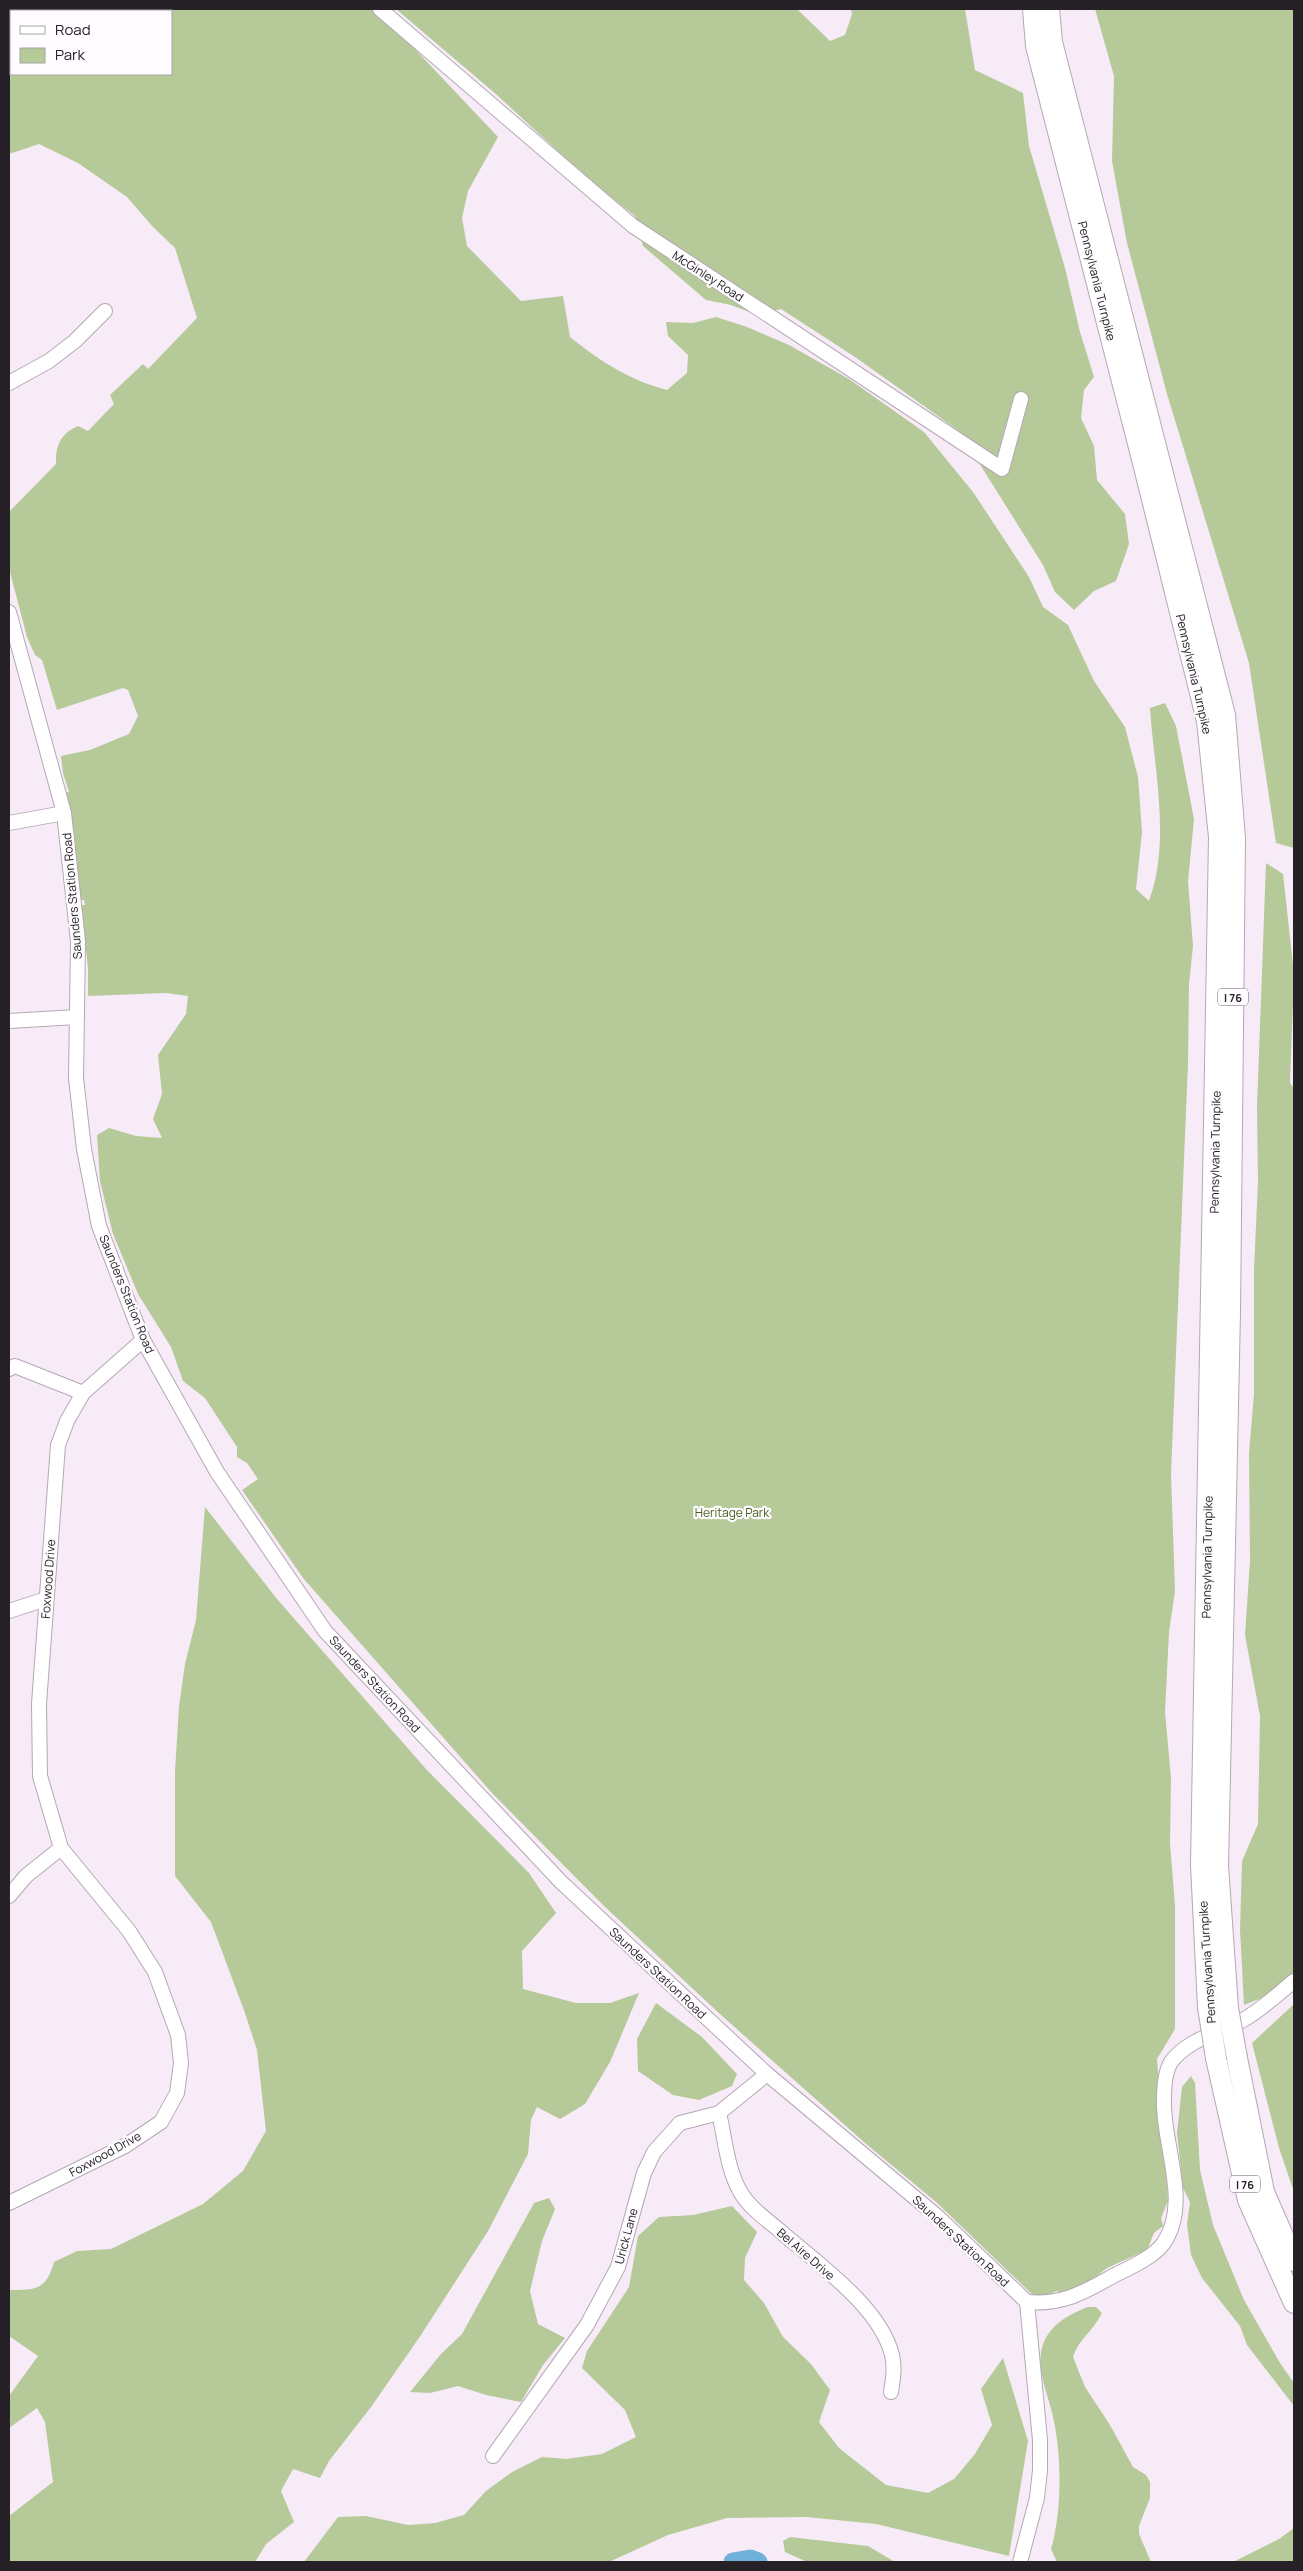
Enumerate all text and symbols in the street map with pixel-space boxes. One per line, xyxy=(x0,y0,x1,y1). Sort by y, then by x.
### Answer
legend xyxy=(10,10,172,75)
text: Road xyxy=(55,19,91,40)
text: Park xyxy=(55,44,85,65)
street label: Pennsylvania Turnpike xyxy=(1074,219,1120,343)
street label: McGinley Road xyxy=(669,247,747,305)
street label: Pennsylvania Turnpike xyxy=(1172,612,1216,736)
street label: Saunders Station Road xyxy=(58,832,86,960)
road number: I 76 xyxy=(1218,989,1248,1006)
street label: Pennsylvania Turnpike xyxy=(1205,1090,1225,1214)
street label: Saunders Station Road xyxy=(95,1232,159,1356)
street label: Pennsylvania Turnpike xyxy=(1197,1495,1217,1619)
park label: Heritage Park xyxy=(695,1504,770,1521)
street label: Foxwood Drive xyxy=(37,1539,59,1619)
street label: Saunders Station Road xyxy=(326,1632,424,1736)
street label: Pennsylvania Turnpike xyxy=(1194,1900,1220,2024)
street label: Saunders Station Road xyxy=(606,1924,710,2022)
street label: Foxwood Drive xyxy=(66,2127,144,2181)
road number: I 76 xyxy=(1230,2176,1260,2192)
street label: Saunders Station Road xyxy=(909,2192,1013,2290)
street label: Urick Lane xyxy=(610,2206,642,2266)
street label: Bel Aire Drive xyxy=(773,2224,839,2284)

